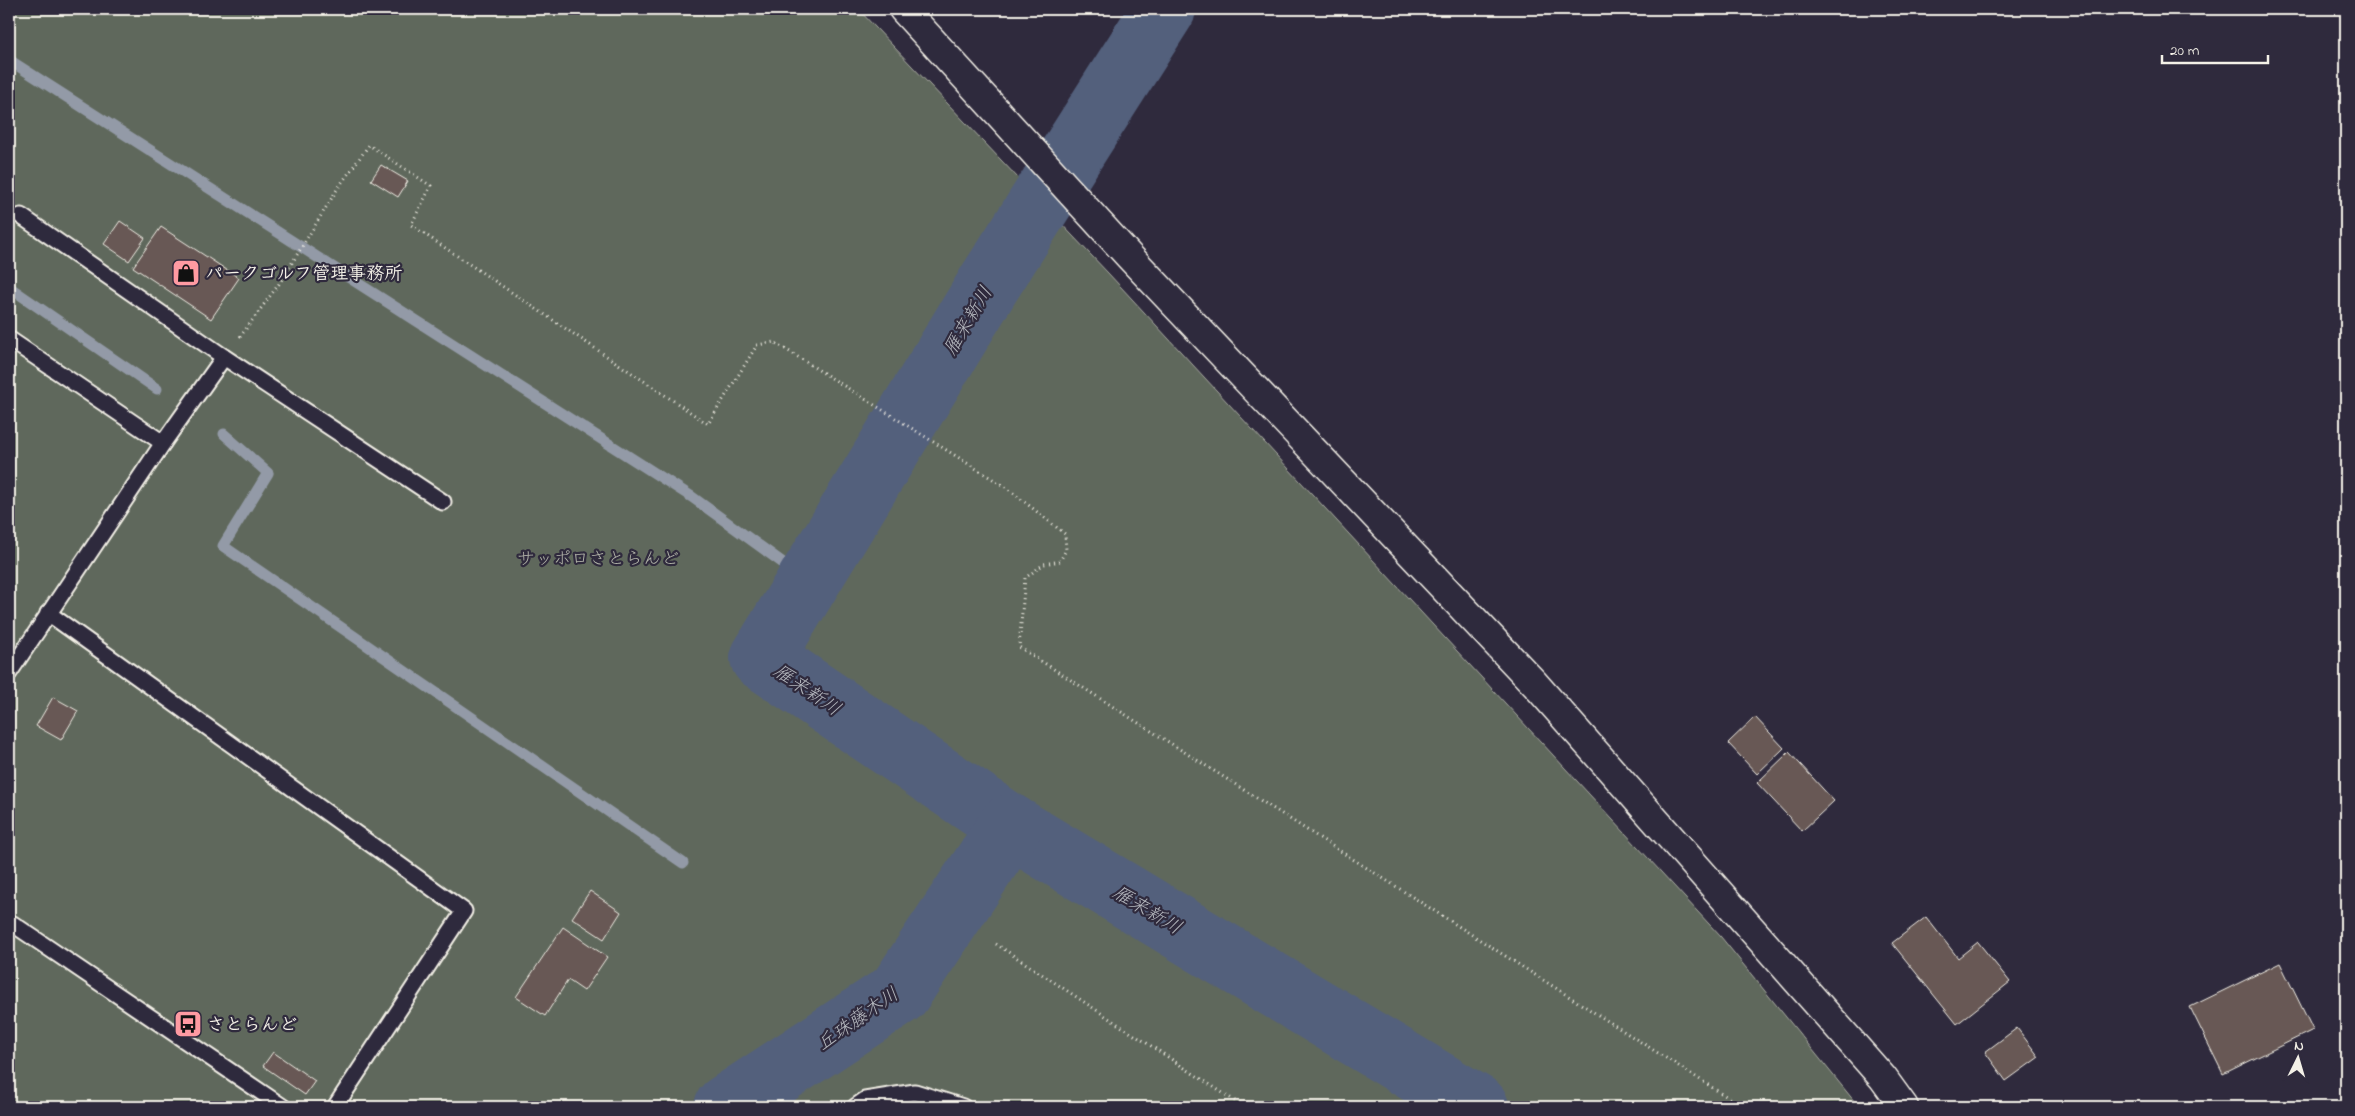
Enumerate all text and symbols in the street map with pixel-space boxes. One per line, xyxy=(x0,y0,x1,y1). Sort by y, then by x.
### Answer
scale bar xyxy=(2162,32,2269,64)
text: 20 m xyxy=(2170,40,2200,62)
shop icon: パークゴルフ管理事務所 xyxy=(171,258,201,288)
place label: パークゴルフ管理事務所 xyxy=(205,262,402,288)
water label: 雁来新川 xyxy=(938,282,1000,361)
park label: サッポロさとらんど xyxy=(517,547,679,573)
water label: 雁来新川 xyxy=(768,659,846,724)
water label: 雁来新川 xyxy=(1107,880,1186,942)
water label: 丘珠藤木川 xyxy=(812,982,905,1058)
bus stop icon: さとらんど xyxy=(173,1009,203,1039)
place label: さとらんど xyxy=(207,1013,297,1039)
north arrow xyxy=(2272,1034,2322,1084)
text: N xyxy=(2293,1036,2305,1057)

